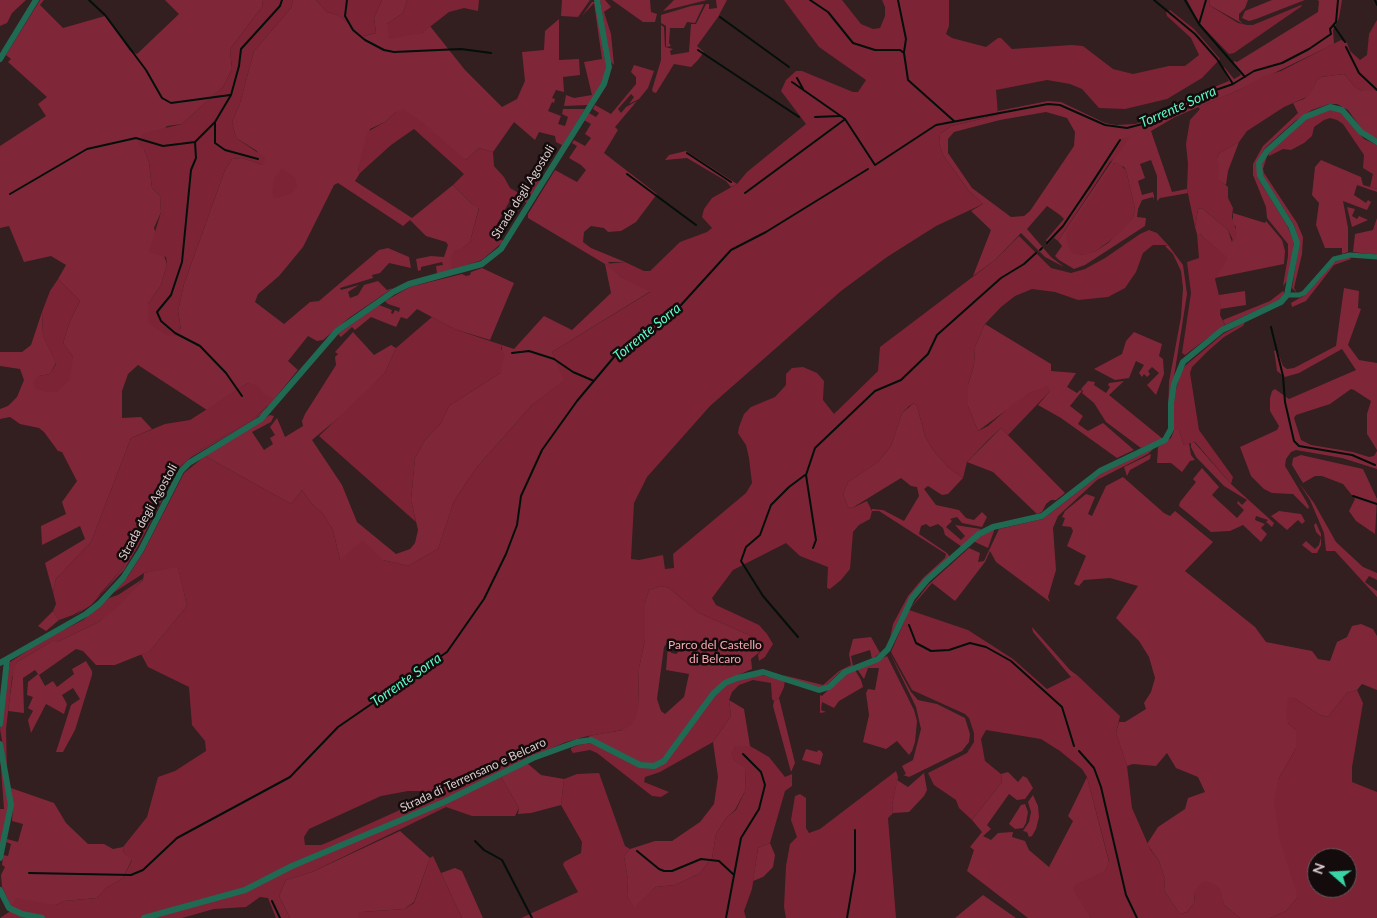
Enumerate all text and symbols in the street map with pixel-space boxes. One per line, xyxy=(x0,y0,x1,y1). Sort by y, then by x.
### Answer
water label: Torrente Sorra xyxy=(1137,83,1219,131)
street label: Strada degli Agostoli xyxy=(488,143,558,241)
water label: Torrente Sorra xyxy=(610,300,684,364)
street label: Strada degli Agostoli xyxy=(116,461,180,563)
park label: Parco del Castello di Belcaro xyxy=(668,638,762,666)
water label: Torrente Sorra xyxy=(368,650,444,710)
street label: Strada di Terrensano e Belcaro xyxy=(398,735,548,815)
north arrow xyxy=(1307,848,1357,898)
text: N xyxy=(1308,860,1328,876)

